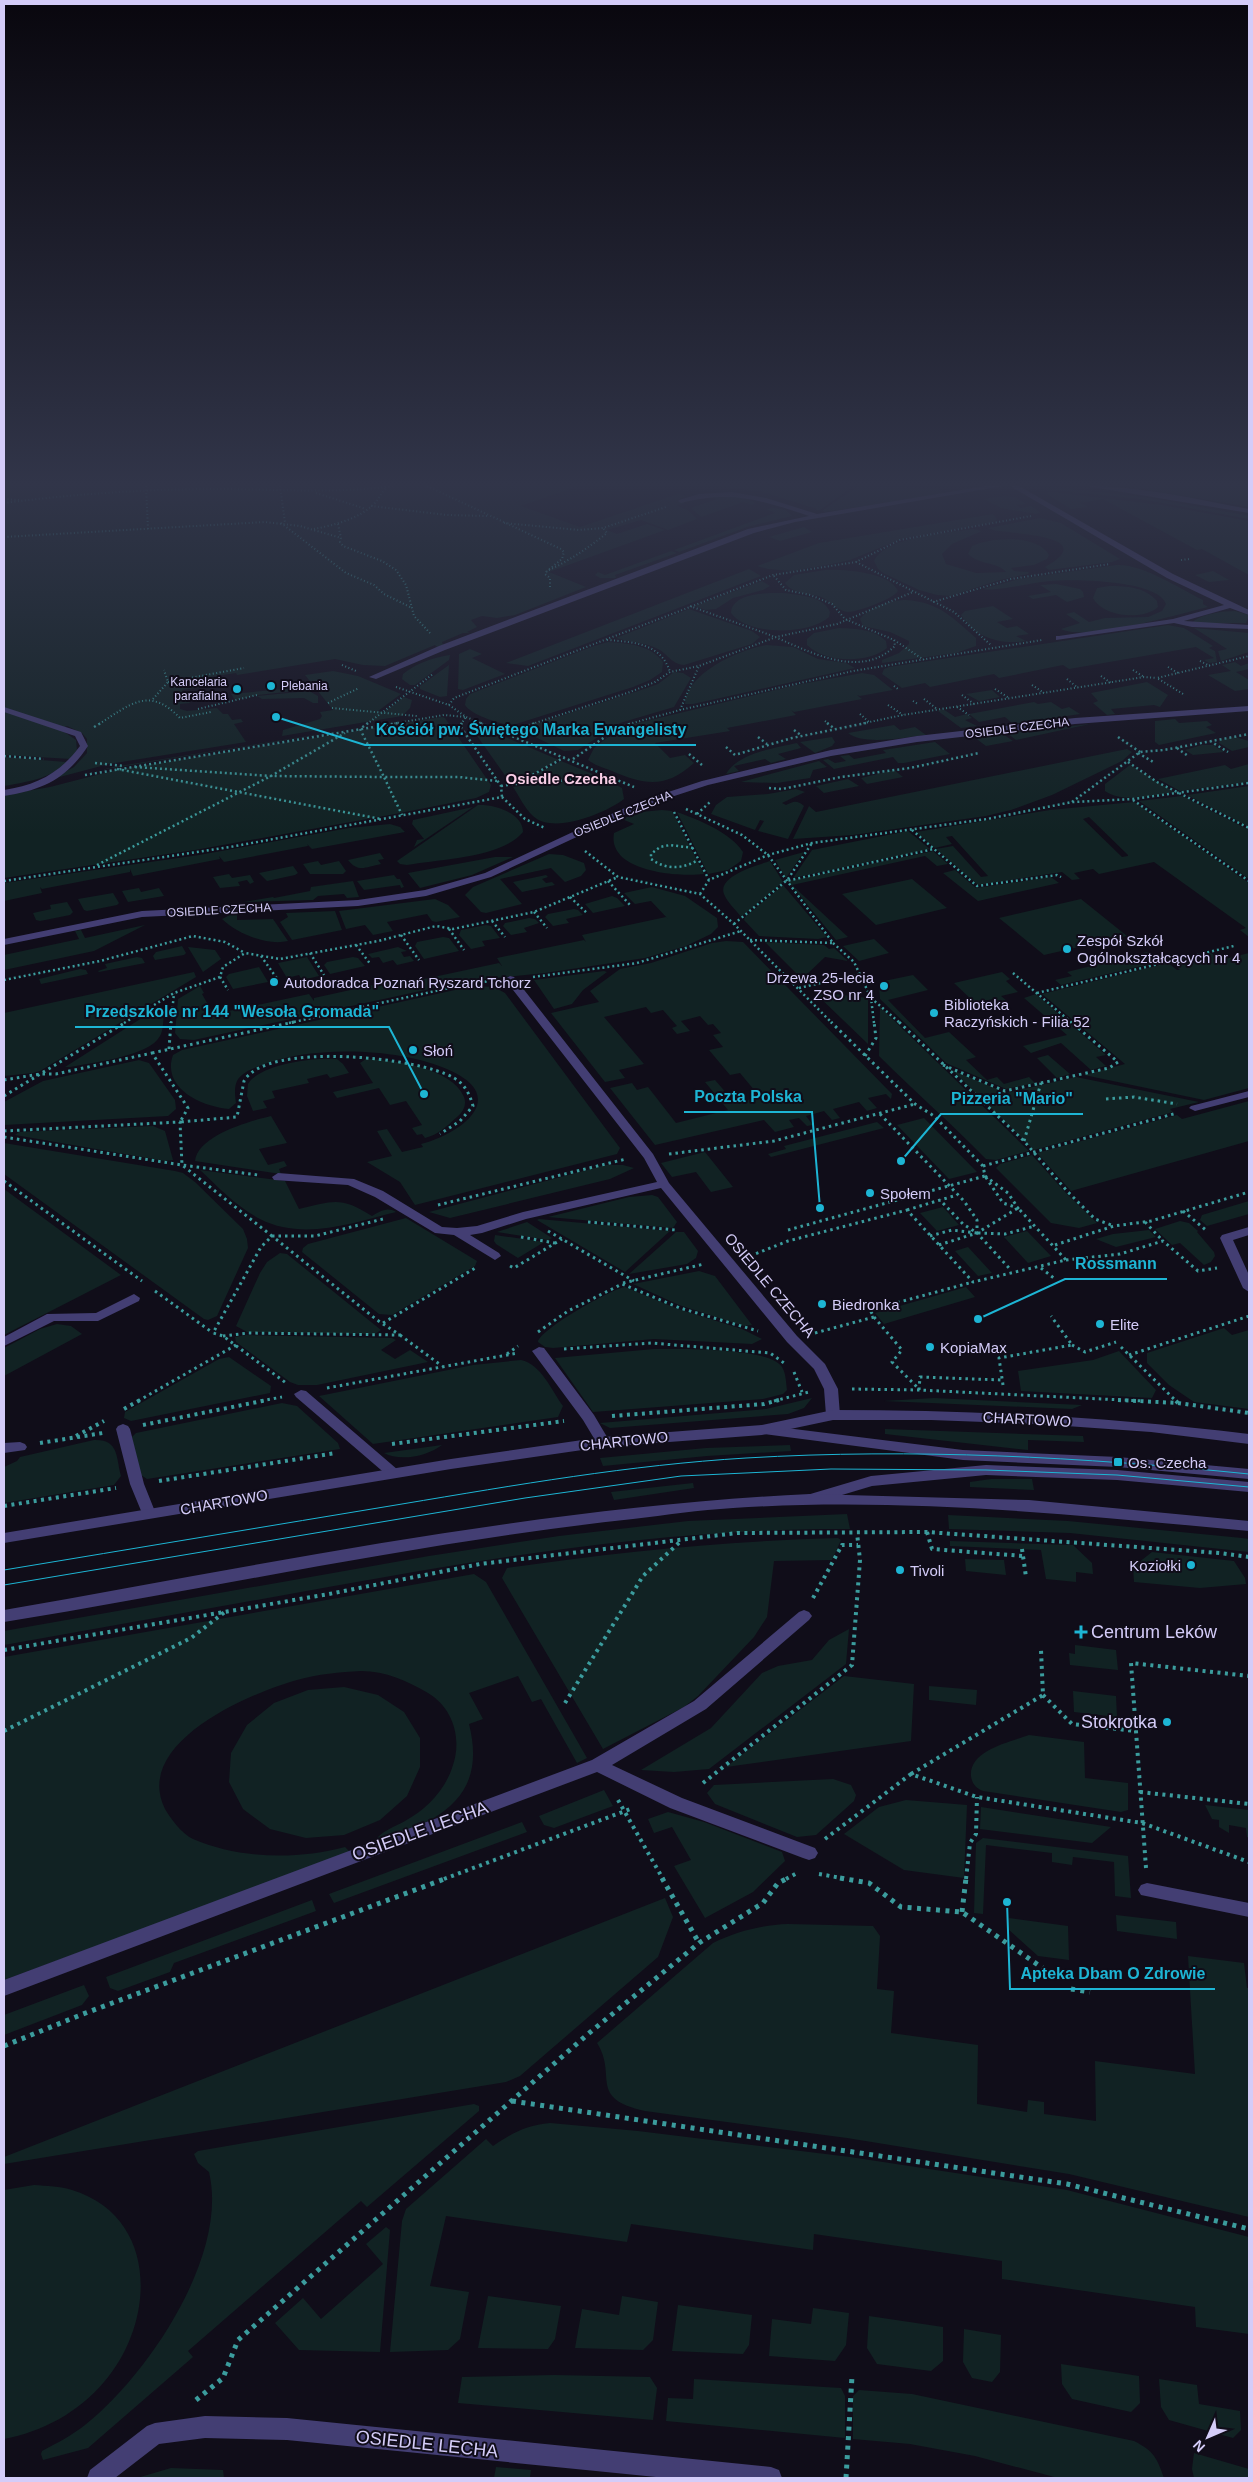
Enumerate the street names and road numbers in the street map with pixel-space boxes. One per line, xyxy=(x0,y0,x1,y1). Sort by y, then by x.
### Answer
street label: OSIEDLE CZECHA xyxy=(964,715,1070,741)
street label: OSIEDLE CZECHA xyxy=(572,788,674,840)
street label: OSIEDLE CZECHA xyxy=(166,900,272,920)
street label: OSIEDLE CZECHA xyxy=(721,1229,819,1341)
street label: CHARTOWO xyxy=(982,1408,1072,1430)
street label: CHARTOWO xyxy=(579,1428,669,1454)
street label: CHARTOWO xyxy=(179,1486,269,1518)
street label: OSIEDLE LECHA xyxy=(349,1797,491,1865)
street label: OSIEDLE LECHA xyxy=(355,2427,499,2461)

